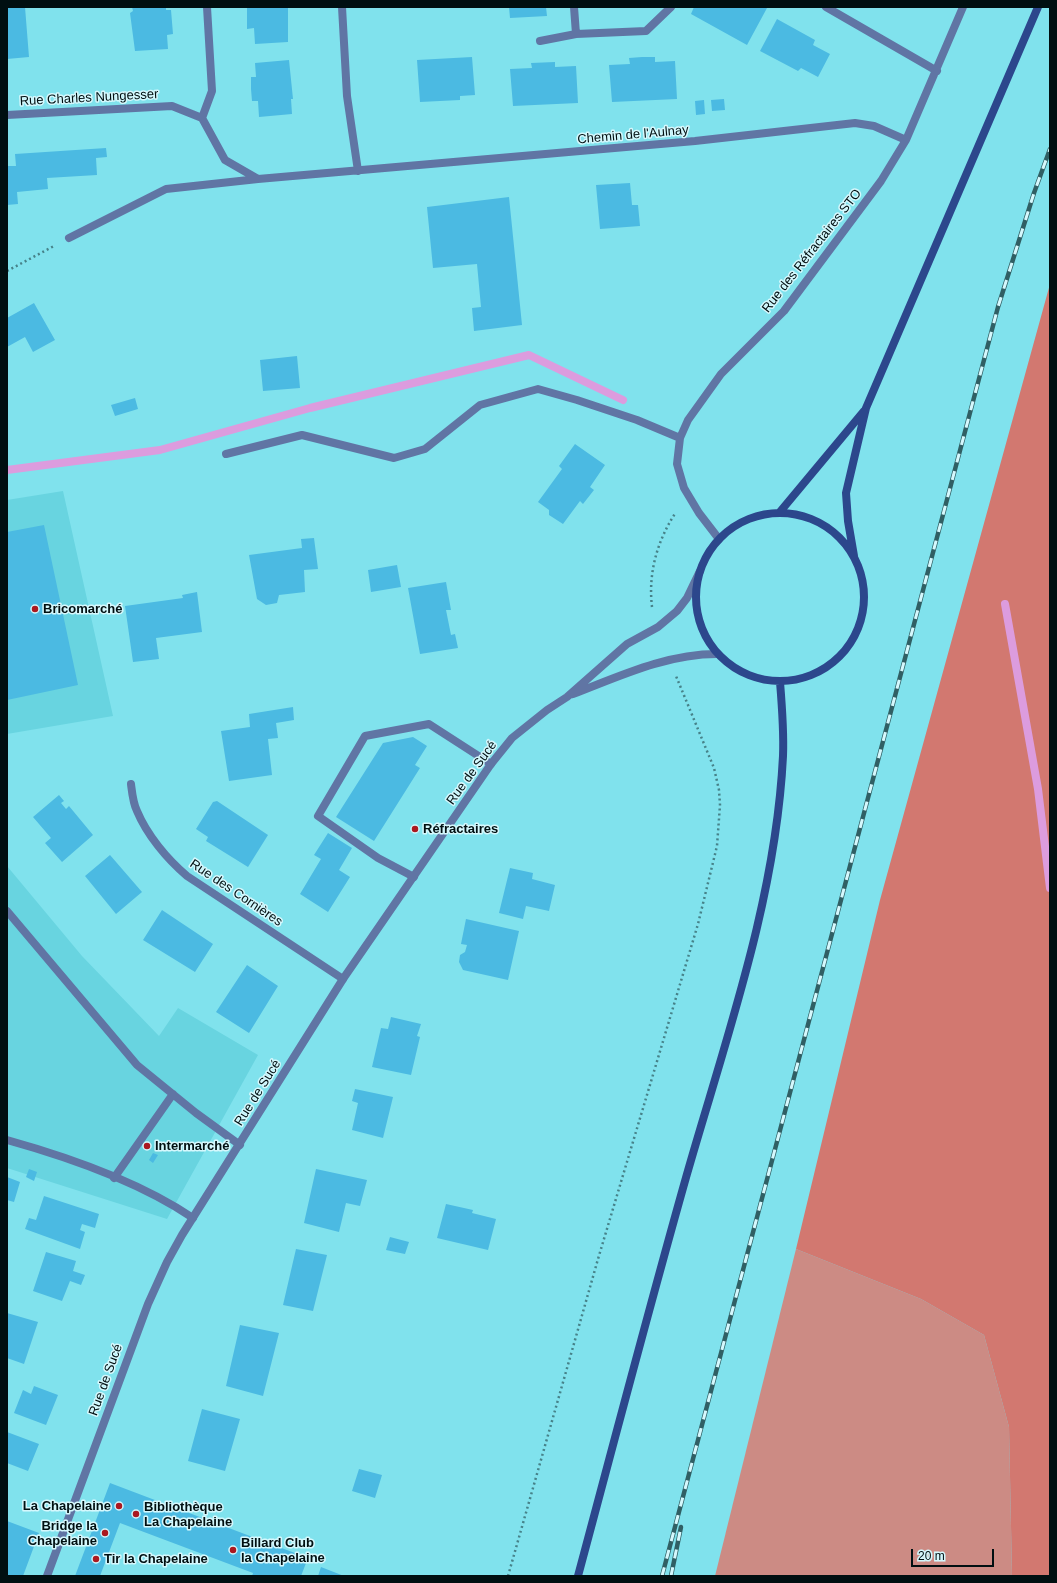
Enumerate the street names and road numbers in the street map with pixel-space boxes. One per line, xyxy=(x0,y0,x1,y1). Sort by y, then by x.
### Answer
street label: Rue Charles Nungesser xyxy=(19,87,159,109)
street label: Chemin de l'Aulnay xyxy=(577,122,689,148)
street label: Rue des Réfractaires STO xyxy=(759,186,865,316)
street label: Rue de Sucé xyxy=(444,738,500,808)
street label: Rue des Cornières xyxy=(187,856,285,930)
street label: Rue de Sucé xyxy=(231,1057,285,1129)
street label: Rue de Sucé xyxy=(86,1342,126,1418)

